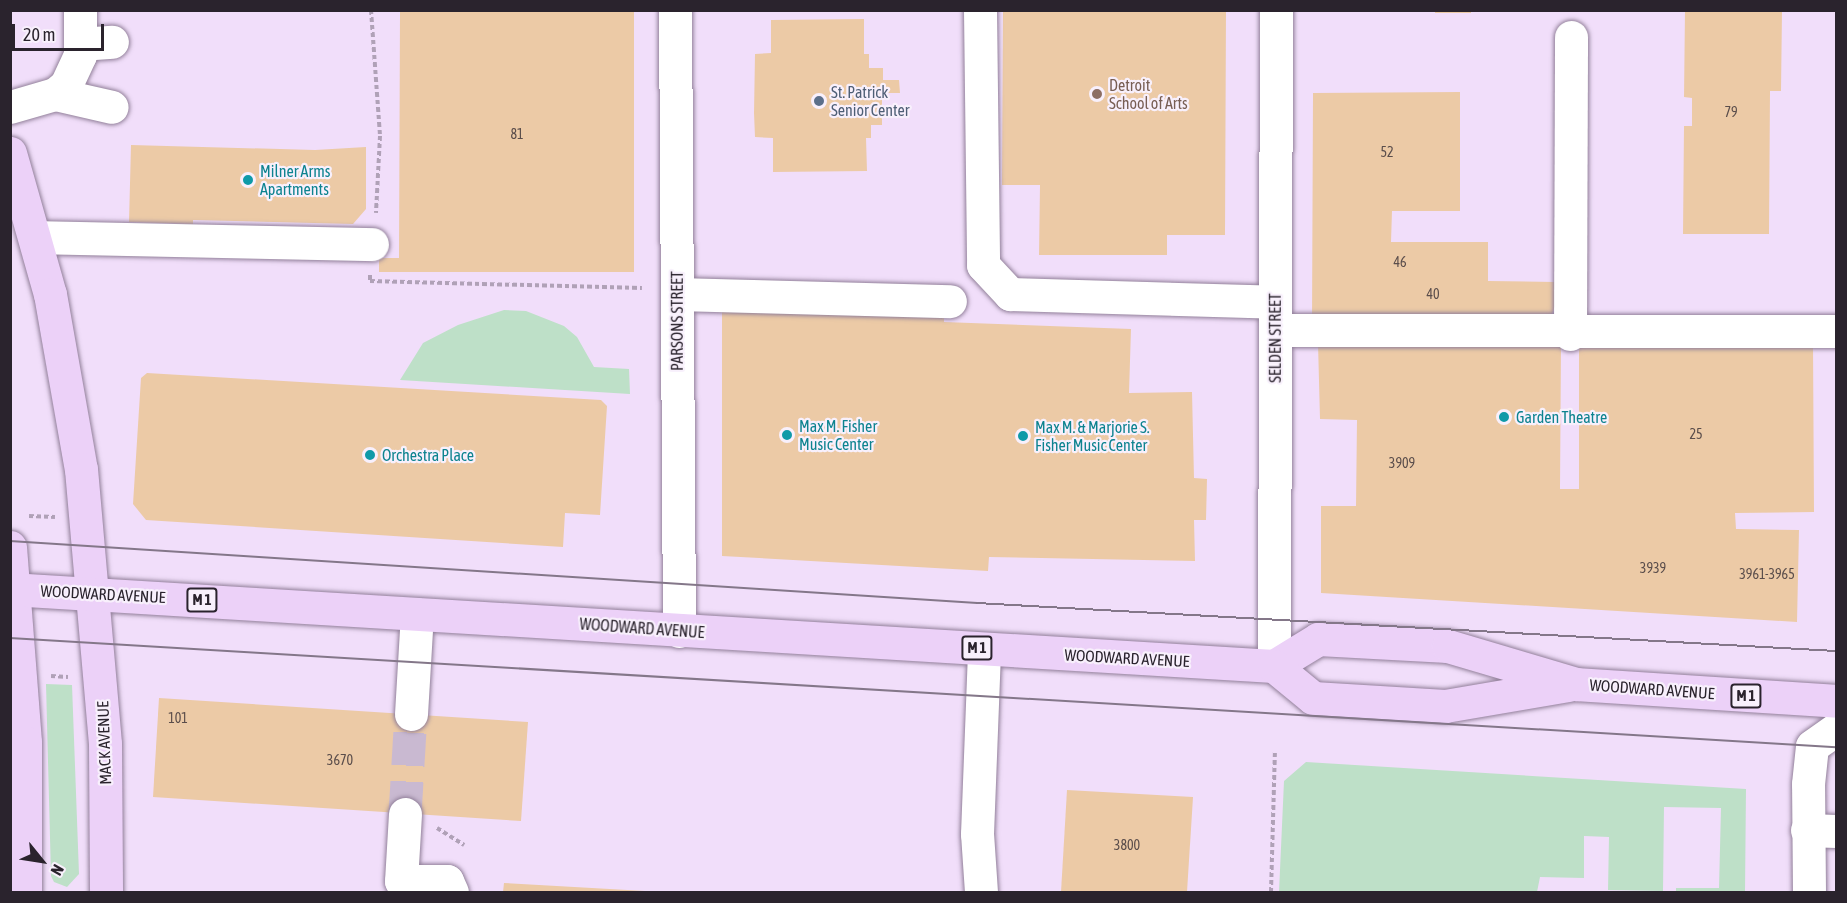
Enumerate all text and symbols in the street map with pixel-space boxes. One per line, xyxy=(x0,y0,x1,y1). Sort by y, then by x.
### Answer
scale bar xyxy=(15,12,106,50)
text: 20 m xyxy=(23,24,55,45)
place label: Detroit School of Arts xyxy=(1109,75,1188,113)
place label: St. Patrick Senior Center xyxy=(831,82,910,120)
marker: Detroit School of Arts xyxy=(1090,87,1104,101)
marker: St. Patrick Senior Center xyxy=(812,94,826,108)
house number: 79 xyxy=(1724,104,1738,120)
house number: 81 xyxy=(510,126,524,142)
house number: 52 xyxy=(1380,144,1394,160)
place label: Milner Arms Apartments xyxy=(260,161,330,199)
marker: Milner Arms Apartments xyxy=(241,173,255,187)
house number: 46 xyxy=(1393,254,1407,270)
street label: PARSONS STREET xyxy=(667,271,687,371)
house number: 40 xyxy=(1426,286,1440,302)
street label: SELDEN STREET xyxy=(1265,293,1285,383)
place label: Garden Theatre xyxy=(1516,407,1607,427)
marker: Garden Theatre xyxy=(1497,410,1511,424)
place label: Max M. Fisher Music Center xyxy=(799,416,877,454)
place label: Max M. & Marjorie S. Fisher Music Center xyxy=(1035,417,1150,455)
house number: 25 xyxy=(1689,426,1703,442)
marker: Max M. Fisher Music Center xyxy=(780,428,794,442)
marker: Max M. & Marjorie S. Fisher Music Center xyxy=(1016,429,1030,443)
place label: Orchestra Place xyxy=(382,445,474,465)
marker: Orchestra Place xyxy=(363,448,377,462)
house number: 3909 xyxy=(1389,455,1415,471)
house number: 3939 xyxy=(1640,560,1666,576)
house number: 3961-3965 xyxy=(1739,566,1795,582)
street label: WOODWARD AVENUE xyxy=(40,581,166,607)
road number: M 1 xyxy=(186,588,218,612)
street label: WOODWARD AVENUE xyxy=(579,614,705,642)
road number: M 1 xyxy=(960,636,994,660)
street label: WOODWARD AVENUE xyxy=(1064,645,1190,671)
street label: WOODWARD AVENUE xyxy=(1589,675,1715,703)
road number: M 1 xyxy=(1730,684,1762,708)
street label: MACK AVENUE xyxy=(93,701,115,785)
house number: 101 xyxy=(168,710,188,726)
house number: 3670 xyxy=(327,752,353,768)
north arrow xyxy=(12,831,72,891)
house number: 3800 xyxy=(1114,837,1140,853)
text: N xyxy=(47,861,68,879)

